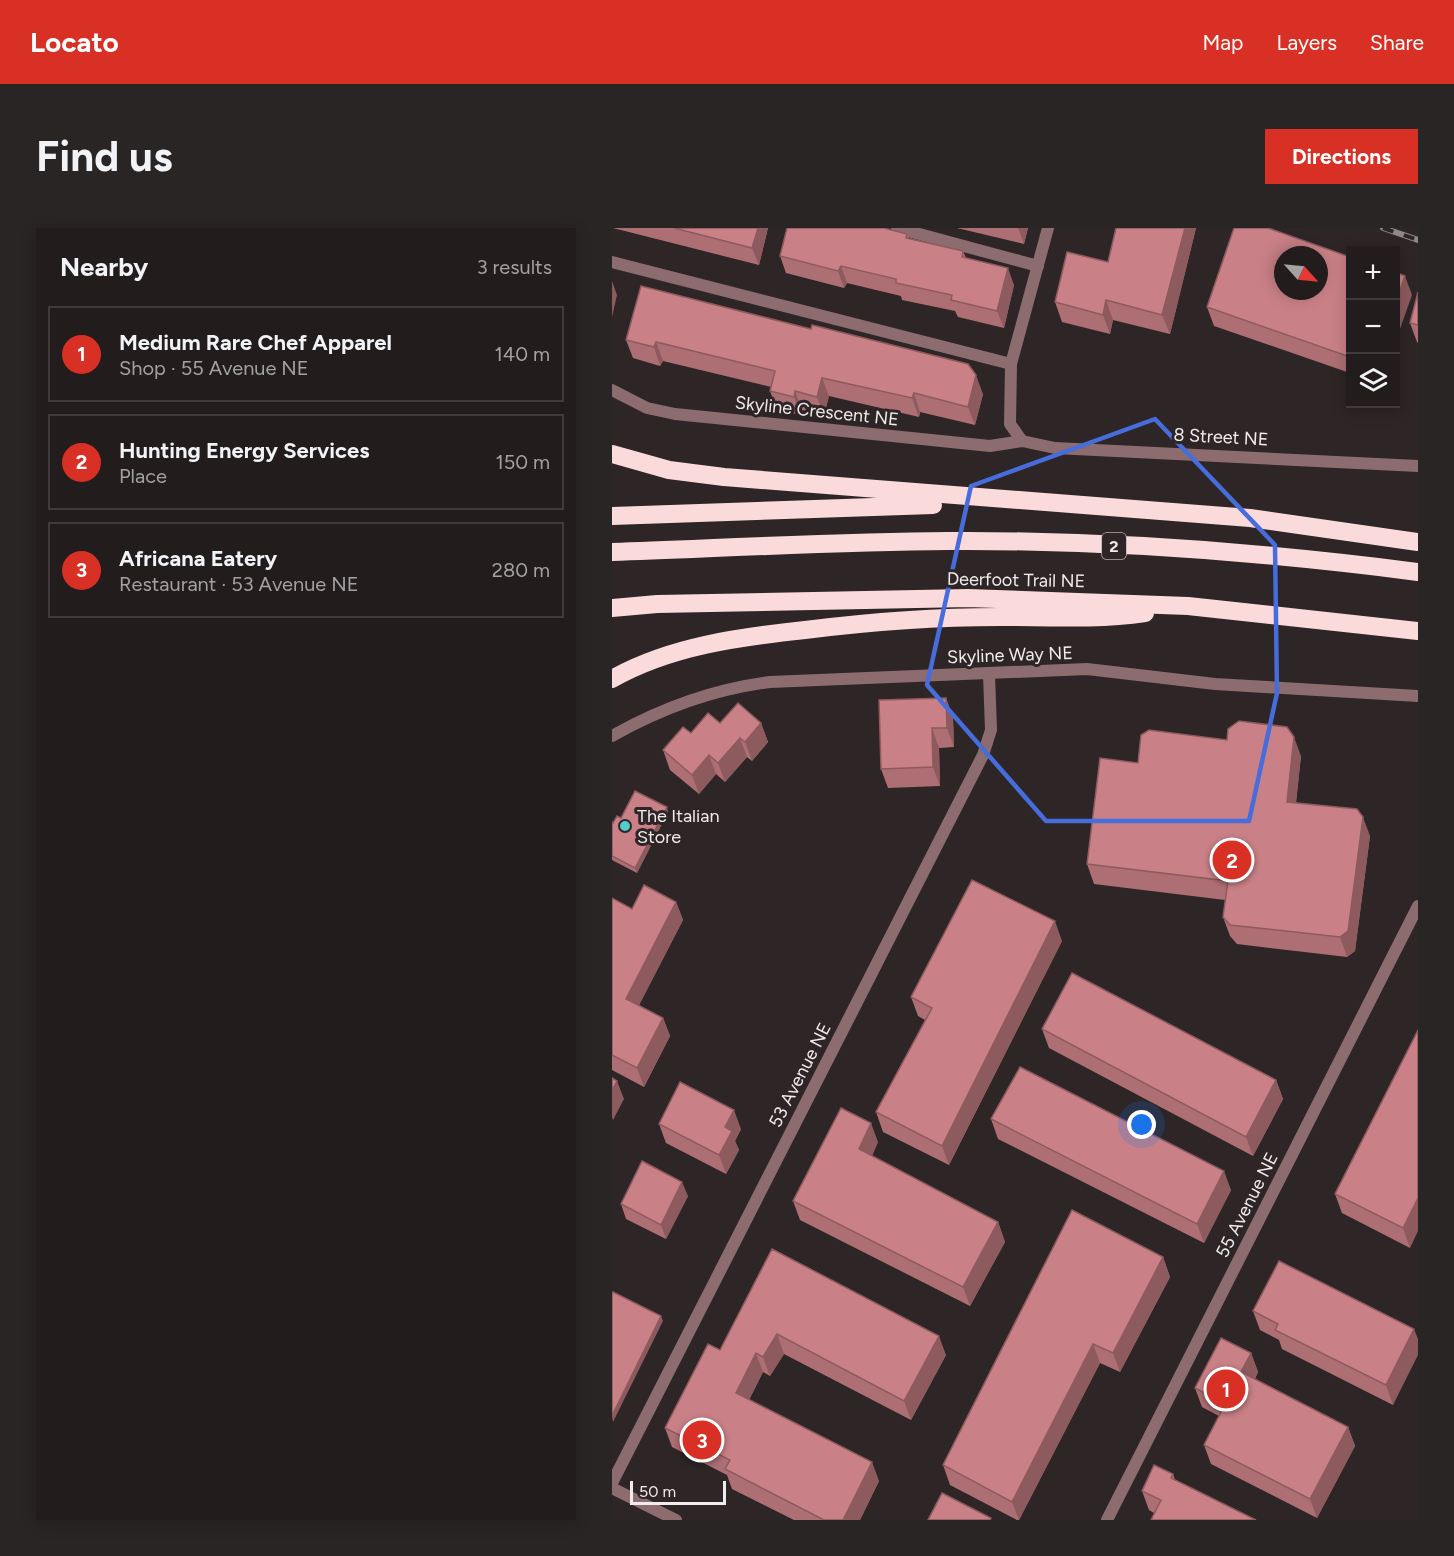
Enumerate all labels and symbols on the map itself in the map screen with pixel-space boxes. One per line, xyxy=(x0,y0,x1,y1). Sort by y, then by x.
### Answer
north arrow xyxy=(1274,246,1328,300)
street label: Skyline Crescent NE xyxy=(734,391,900,431)
street label: 8 Street NE xyxy=(1173,424,1269,450)
road number: 2 xyxy=(1102,533,1126,559)
street label: Deerfoot Trail NE xyxy=(947,568,1085,592)
street label: Skyline Way NE xyxy=(947,642,1073,668)
place label: The Italian Store xyxy=(637,805,719,848)
marker: The Italian Store xyxy=(618,819,632,833)
pin: 2 xyxy=(1212,838,1252,882)
street label: 53 Avenue NE xyxy=(764,1019,836,1131)
your location xyxy=(1127,1110,1156,1139)
street label: 55 Avenue NE xyxy=(1211,1149,1283,1261)
pin: 1 xyxy=(1206,1366,1246,1412)
pin: 3 xyxy=(682,1418,722,1462)
scale bar xyxy=(630,1478,726,1506)

